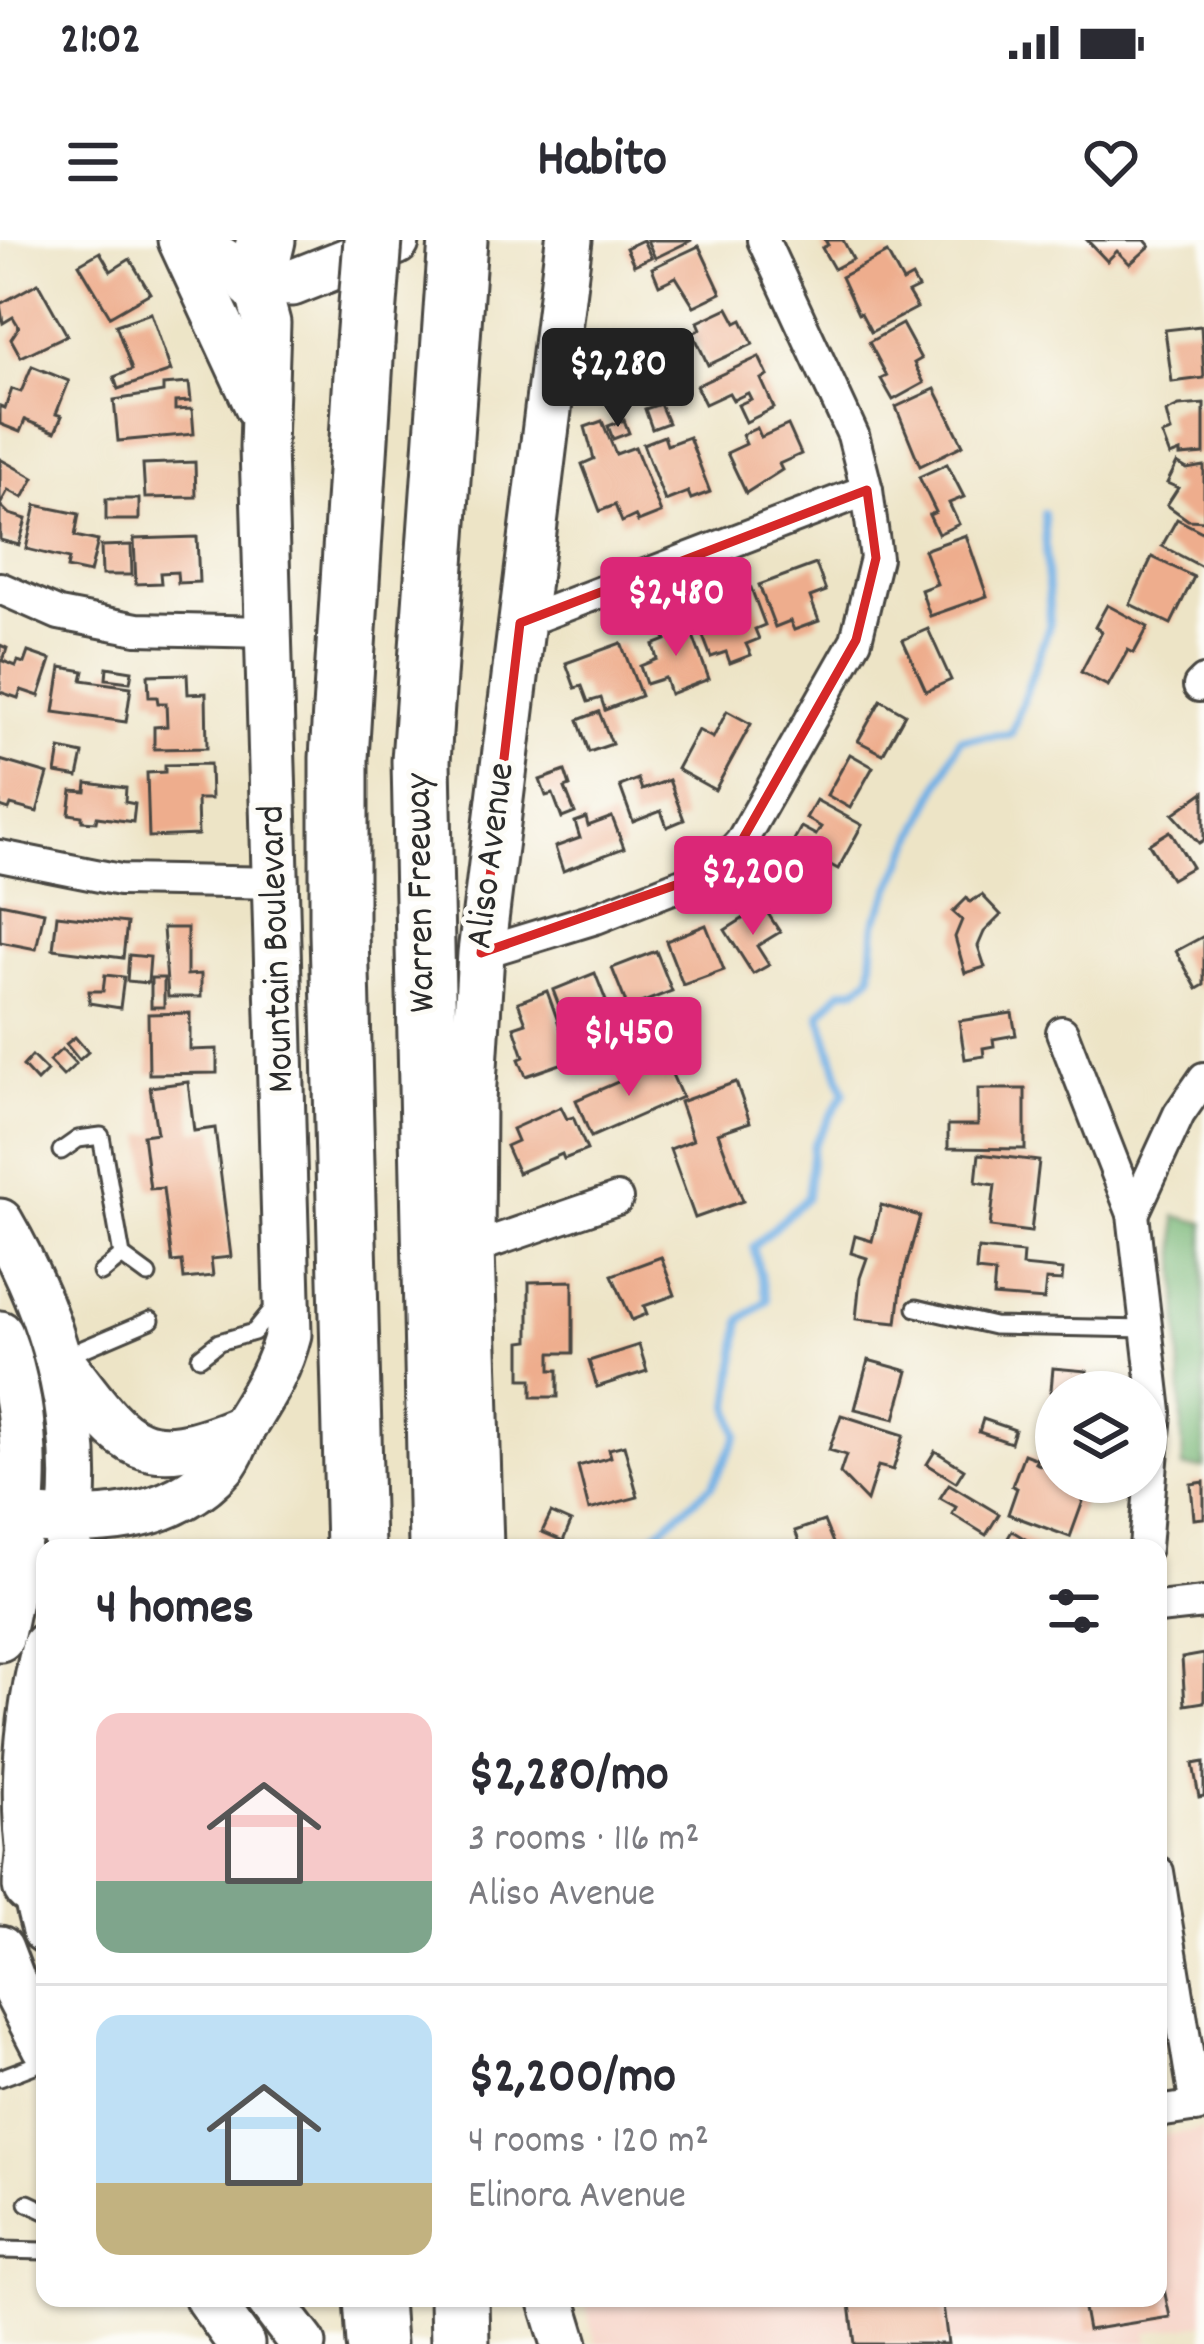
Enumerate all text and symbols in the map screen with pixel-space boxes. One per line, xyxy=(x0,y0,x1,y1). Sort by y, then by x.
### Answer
text: 21:02 xyxy=(60,10,141,74)
text: Habito xyxy=(537,124,667,201)
icon: menu xyxy=(60,129,126,195)
icon: heart xyxy=(1078,129,1144,195)
pin: $2,280 xyxy=(520,328,716,430)
text: $2,280 xyxy=(569,339,667,394)
pin: $2,480 xyxy=(578,557,774,659)
text: $2,480 xyxy=(627,568,725,623)
street label: Aliso Avenue xyxy=(454,760,532,952)
street label: Warren Freeway xyxy=(393,772,453,1013)
street label: Mountain Boulevard xyxy=(246,804,312,1094)
pin: $2,200 xyxy=(655,836,851,938)
text: $2,200 xyxy=(701,847,805,902)
pin: $1,450 xyxy=(531,997,727,1099)
text: $1,450 xyxy=(583,1008,675,1063)
map controls xyxy=(1035,1371,1167,1503)
button: layers xyxy=(1035,1371,1167,1503)
text: 4 homes xyxy=(96,1575,254,1647)
icon: filters xyxy=(1041,1578,1107,1644)
text: $2,280/mo xyxy=(468,1742,669,1814)
icon: home xyxy=(192,1761,336,1905)
text: 3 rooms · 116 m² xyxy=(468,1814,700,1869)
text: Aliso Avenue xyxy=(468,1869,655,1924)
text: $2,200/mo xyxy=(468,2044,676,2116)
icon: home xyxy=(192,2063,336,2207)
text: 4 rooms · 120 m² xyxy=(468,2116,709,2171)
text: Elinora Avenue xyxy=(468,2171,686,2226)

